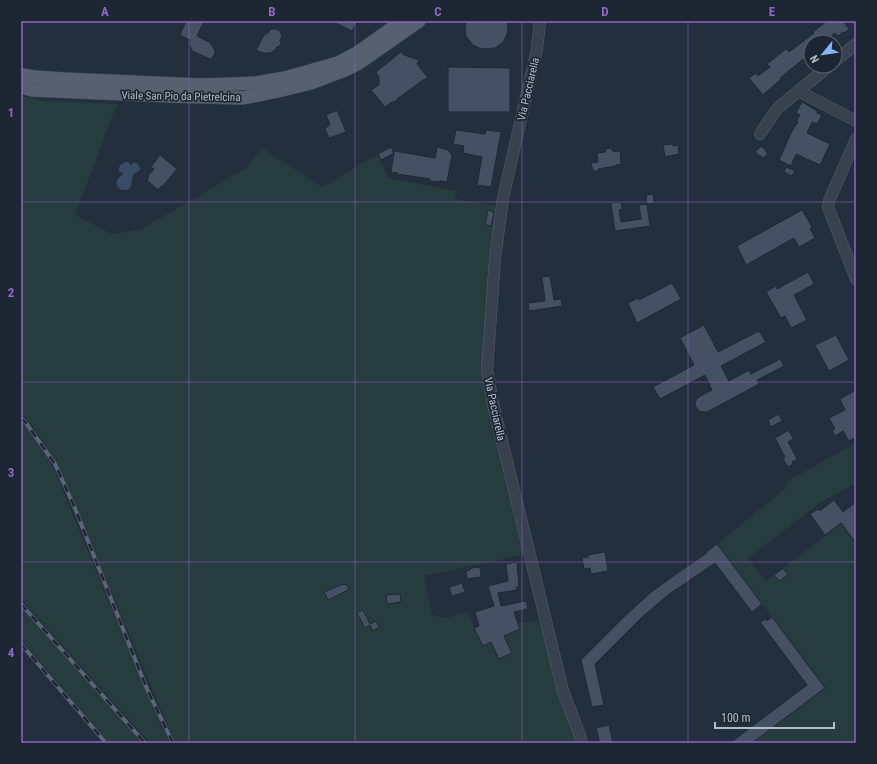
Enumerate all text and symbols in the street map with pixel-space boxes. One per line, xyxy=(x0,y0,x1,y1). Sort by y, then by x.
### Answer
text: A xyxy=(101,4,109,19)
text: B xyxy=(268,4,276,19)
text: C xyxy=(434,4,442,19)
text: D xyxy=(601,4,609,19)
text: E xyxy=(769,4,776,19)
north arrow xyxy=(803,34,843,74)
text: N xyxy=(807,52,822,65)
street label: Via Pacciarella xyxy=(515,56,542,122)
street label: Viale San Pio da Pietrelcina xyxy=(121,89,241,104)
text: 1 xyxy=(8,105,14,120)
text: 2 xyxy=(8,285,15,300)
street label: Via Pacciarella xyxy=(481,376,508,442)
text: 3 xyxy=(8,465,14,480)
text: 4 xyxy=(8,645,15,660)
scale bar xyxy=(715,704,834,730)
text: 100 m xyxy=(721,711,751,725)

